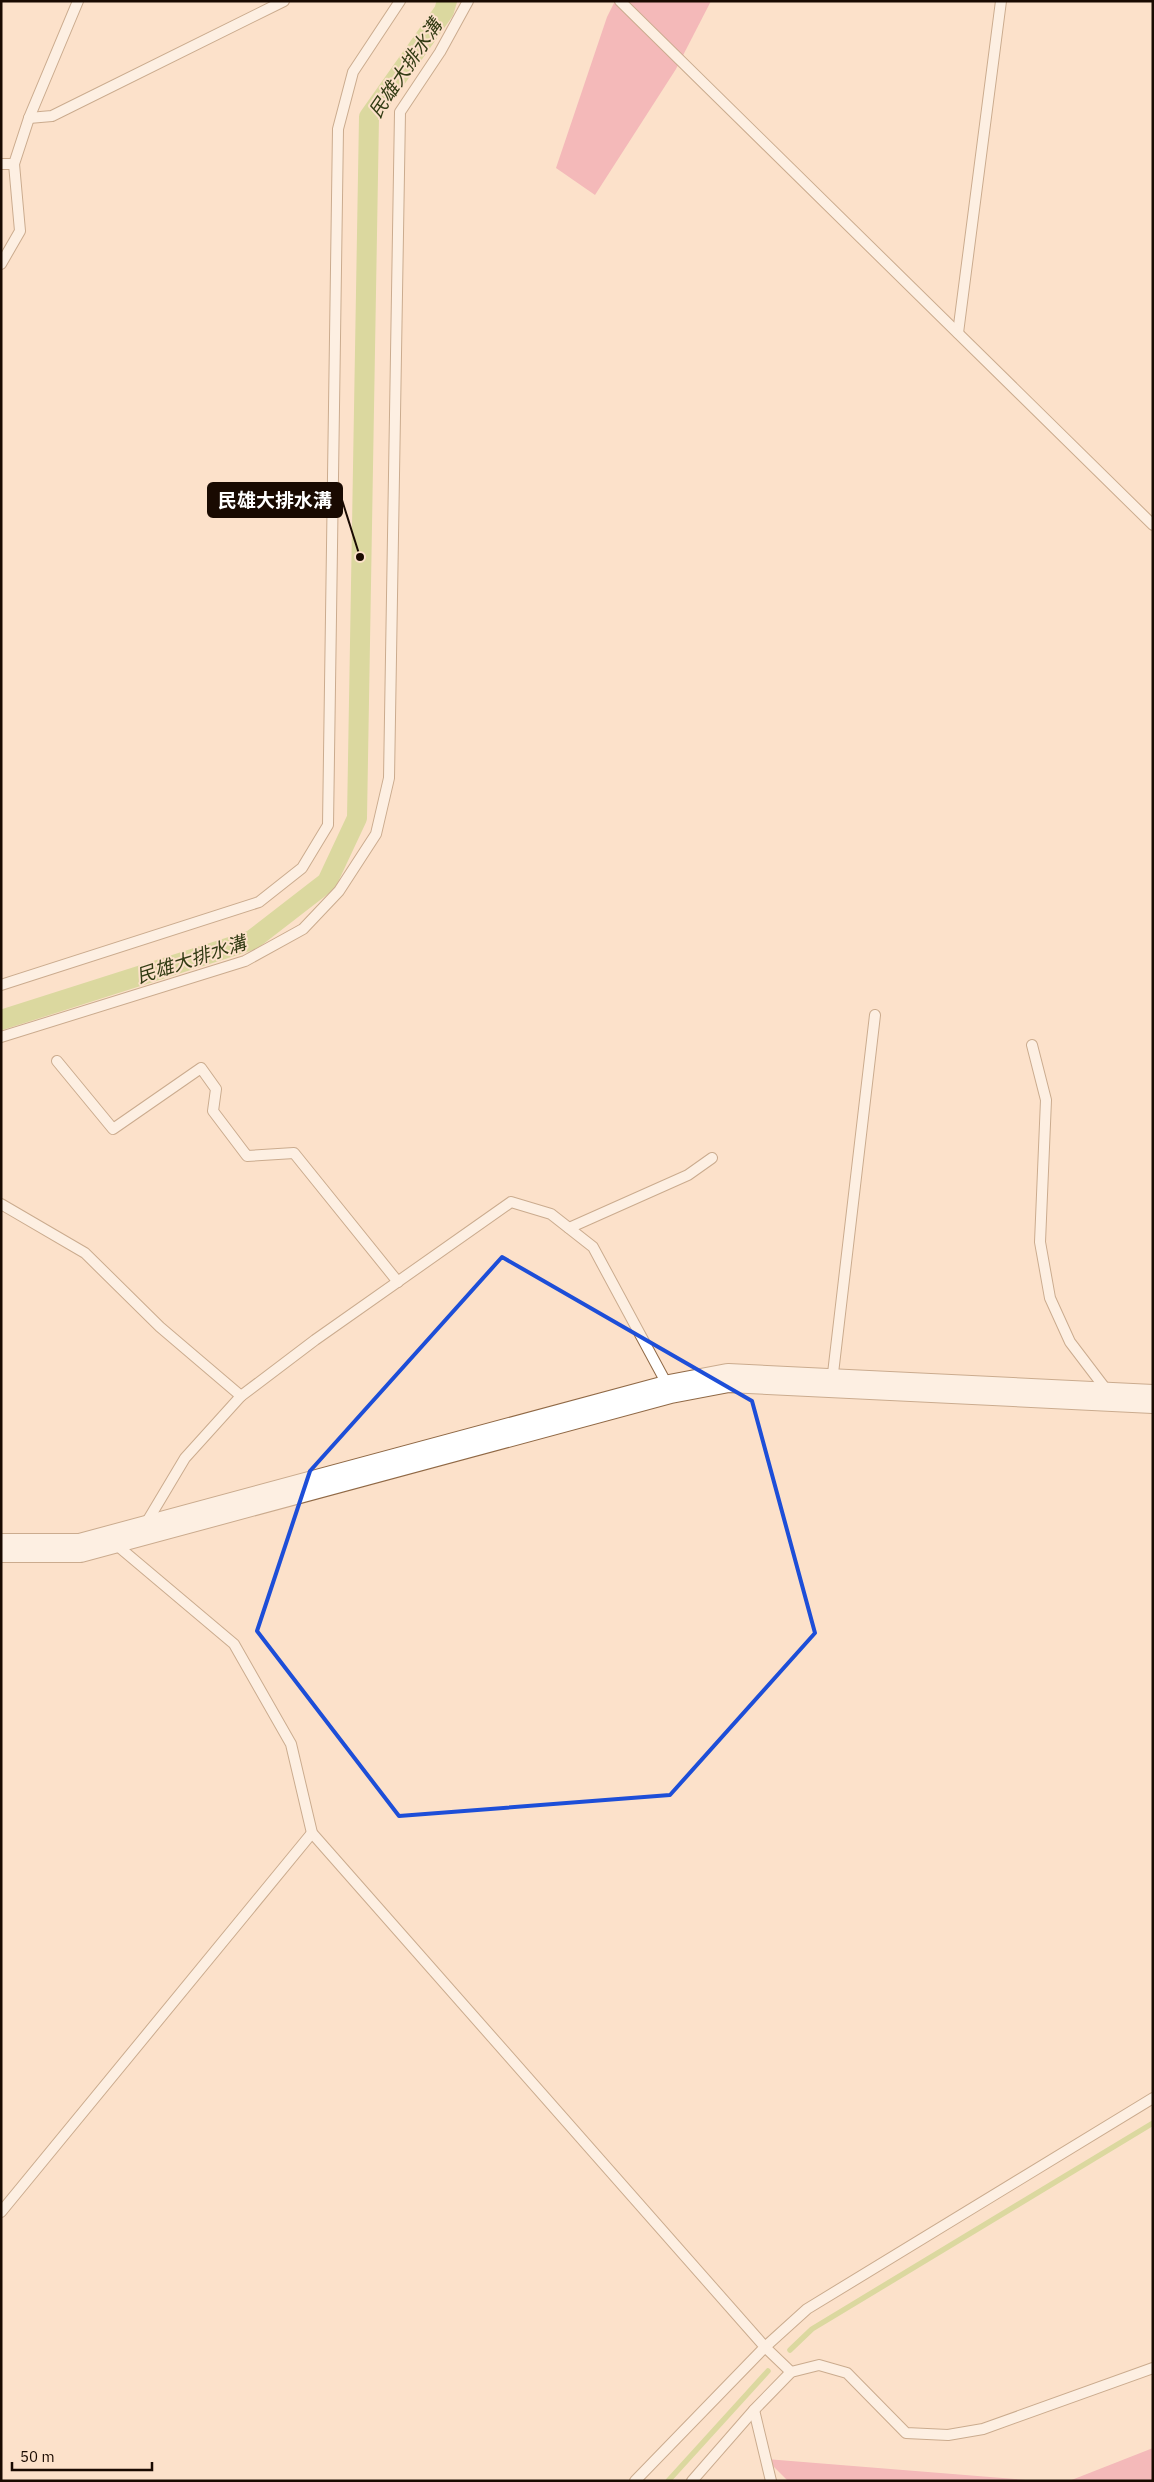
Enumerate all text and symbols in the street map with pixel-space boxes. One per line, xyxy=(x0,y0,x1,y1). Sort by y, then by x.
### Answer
water label: 民雄大排水溝 xyxy=(363,12,448,122)
callout: 民雄大排水溝 xyxy=(208,483,342,517)
text: 民雄大排水溝 xyxy=(218,488,332,512)
water label: 民雄大排水溝 xyxy=(133,929,252,988)
scale bar xyxy=(12,2440,152,2472)
text: 50 m xyxy=(20,2447,55,2466)

